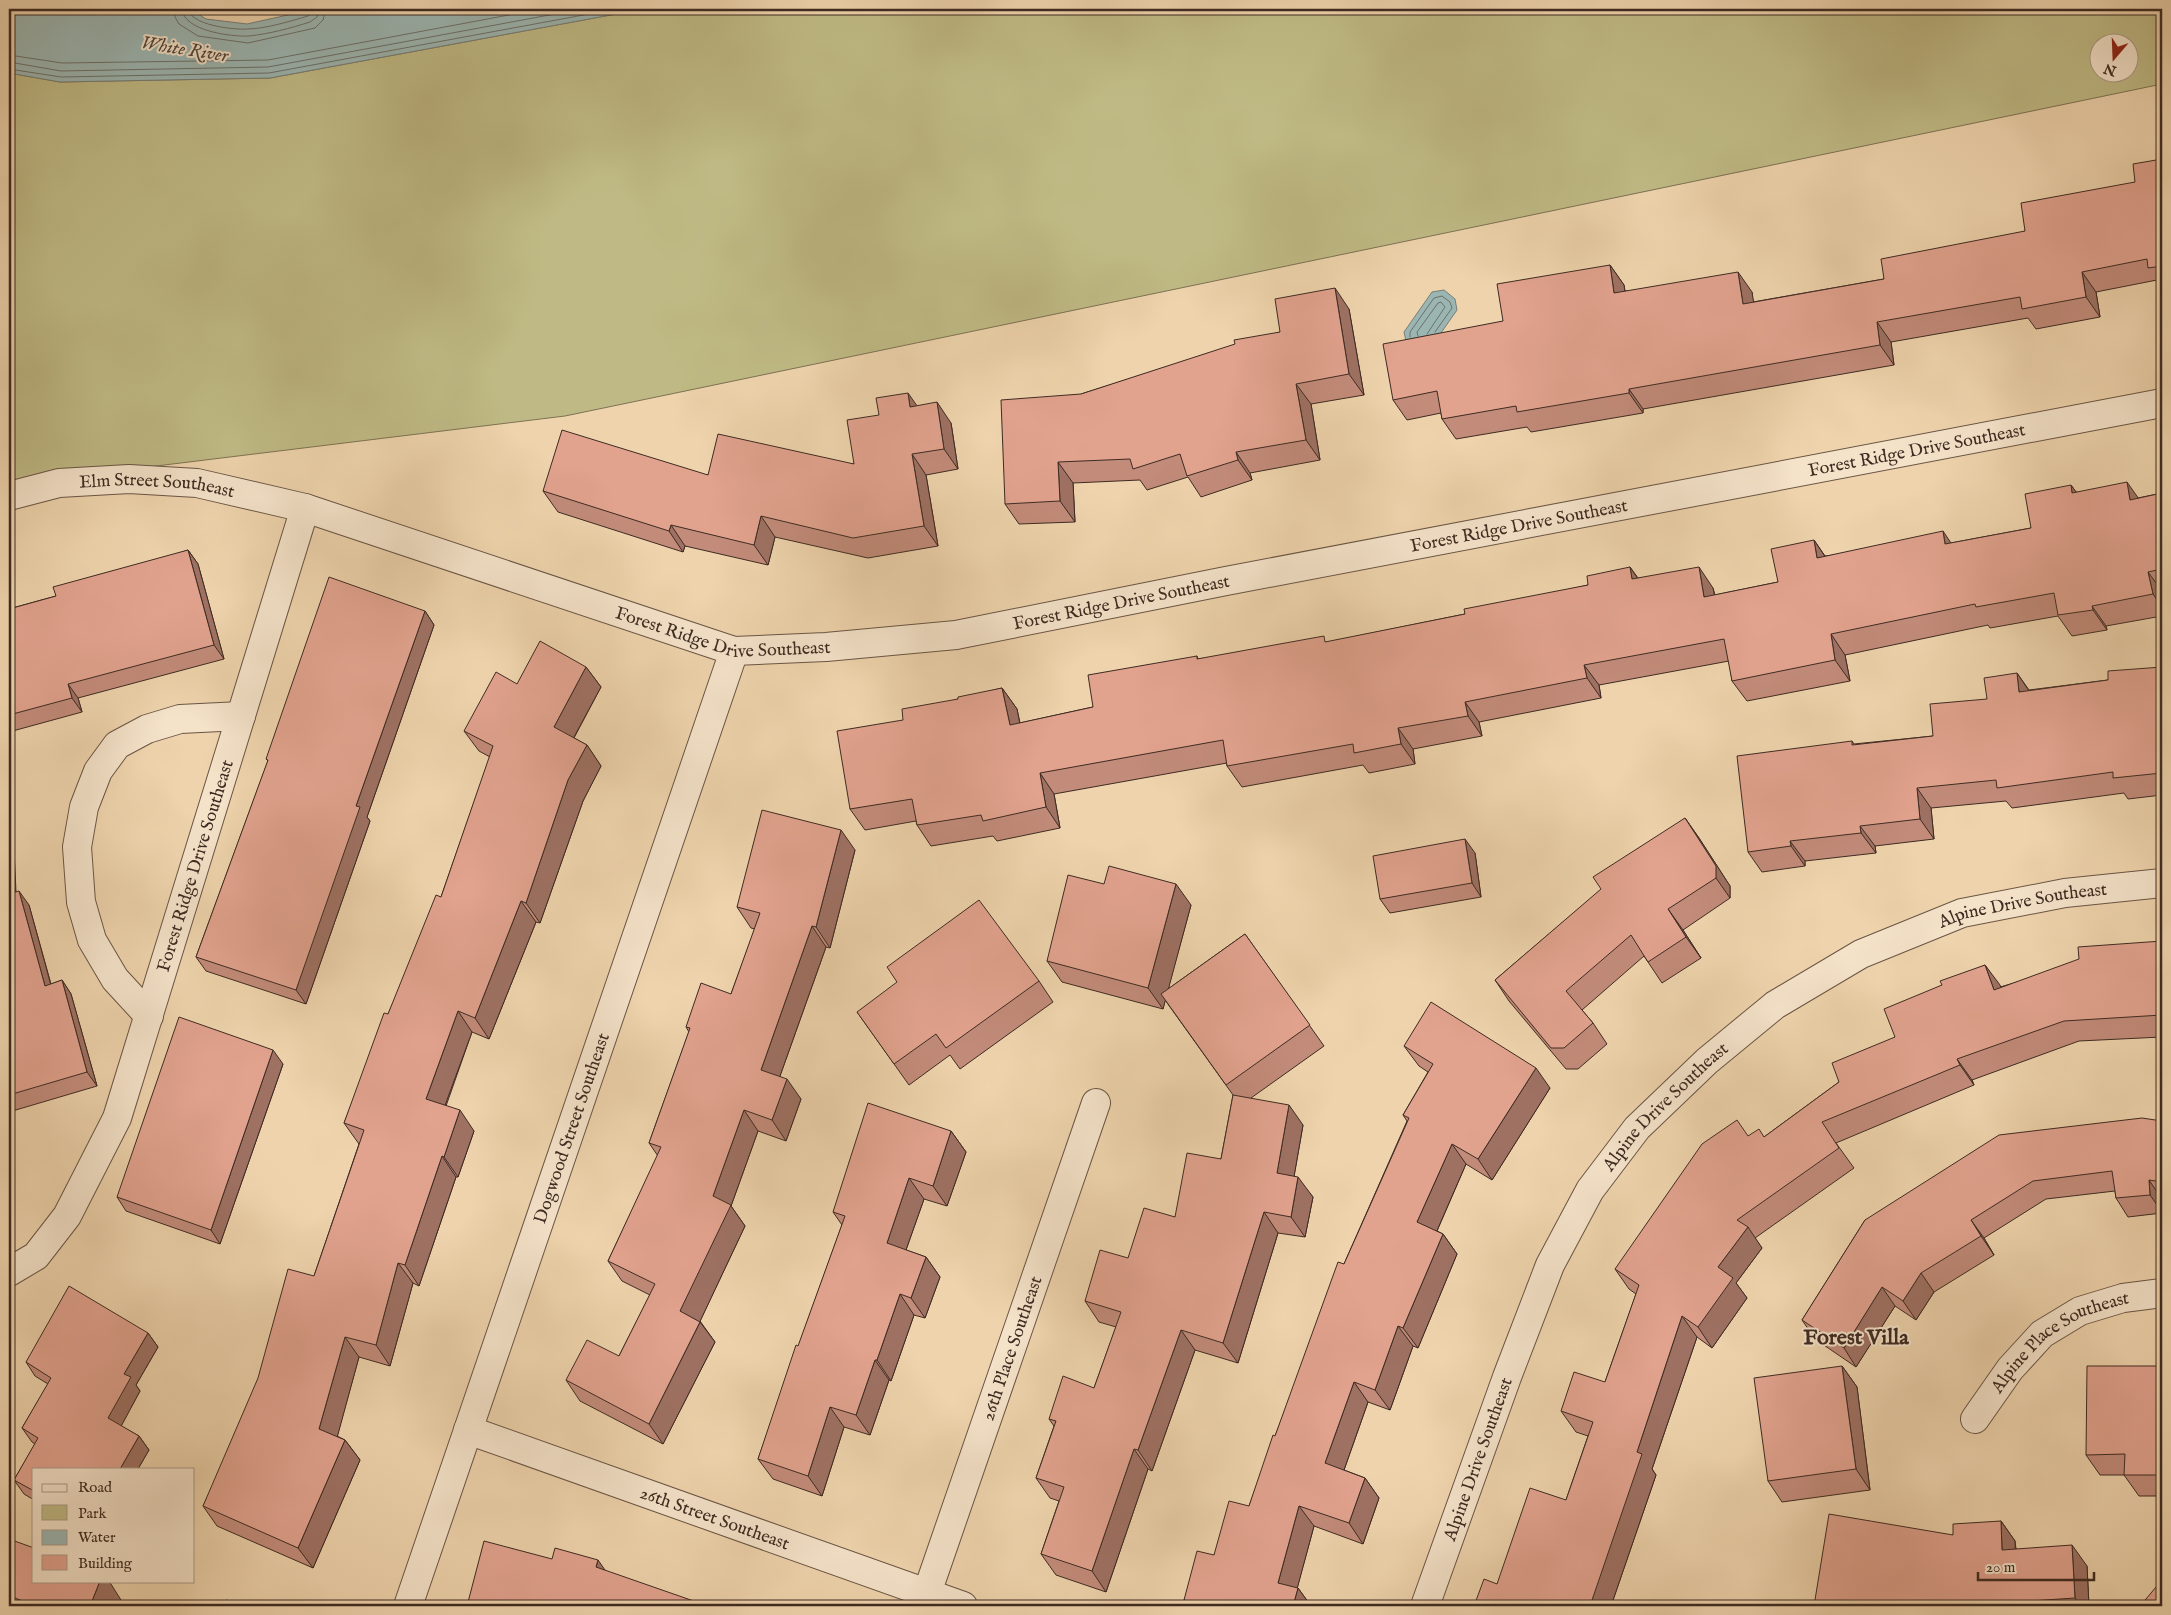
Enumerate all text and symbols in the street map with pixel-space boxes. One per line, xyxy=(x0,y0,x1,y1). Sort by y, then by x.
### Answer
water label: White River xyxy=(140,31,231,69)
north arrow xyxy=(2088,32,2138,82)
text: N xyxy=(2101,59,2120,80)
street label: Forest Ridge Drive Southeast xyxy=(1806,419,2027,483)
street label: Elm Street Southeast xyxy=(79,469,237,504)
street label: Forest Ridge Drive Southeast xyxy=(1409,495,1630,559)
street label: Forest Ridge Drive Southeast xyxy=(1011,571,1232,636)
street label: Forest Ridge Drive Southeast xyxy=(612,602,831,664)
street label: Forest Ridge Drive Southeast xyxy=(153,757,240,975)
street label: Alpine Drive Southeast xyxy=(1934,879,2108,935)
street label: Dogwood Street Southeast xyxy=(529,1030,616,1227)
street label: Alpine Drive Southeast xyxy=(1598,1038,1734,1177)
street label: 26th Place Southeast xyxy=(977,1273,1048,1424)
street label: Alpine Place Southeast xyxy=(1986,1287,2130,1399)
district label: Forest Villa xyxy=(1803,1324,1909,1352)
street label: Alpine Drive Southeast xyxy=(1439,1375,1519,1545)
legend xyxy=(32,1468,195,1582)
text: Road xyxy=(78,1478,113,1497)
street label: 26th Street Southeast xyxy=(637,1482,792,1556)
text: Park xyxy=(78,1504,108,1523)
text: Water xyxy=(78,1528,116,1547)
scale bar xyxy=(1978,1550,2095,1582)
text: Building xyxy=(78,1554,133,1573)
text: 20 m xyxy=(1986,1558,2016,1577)

